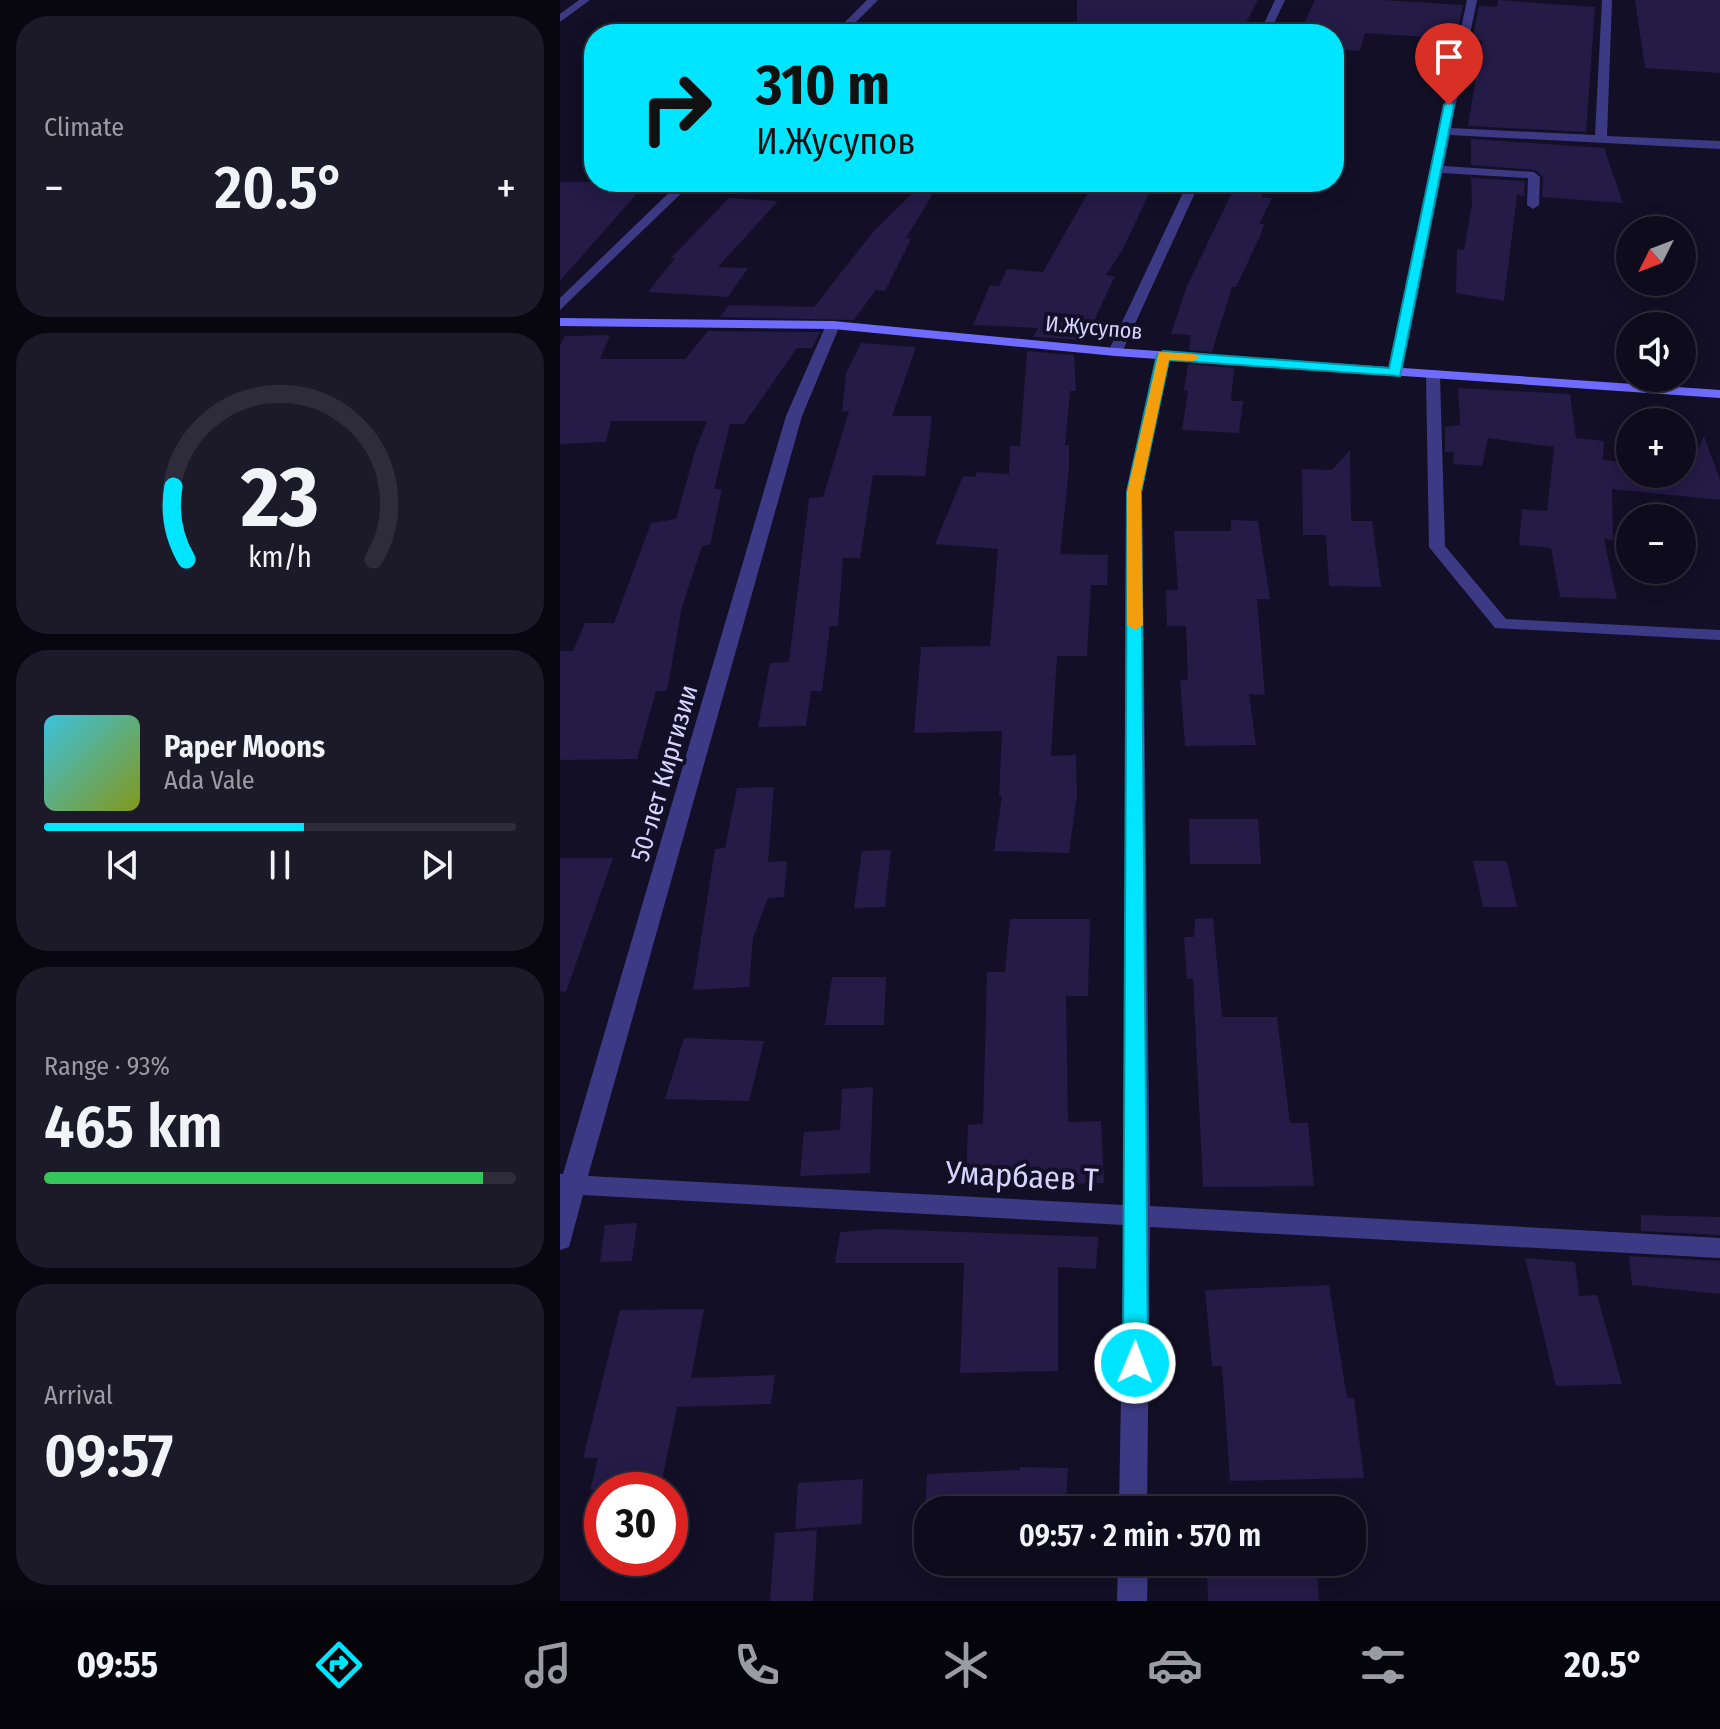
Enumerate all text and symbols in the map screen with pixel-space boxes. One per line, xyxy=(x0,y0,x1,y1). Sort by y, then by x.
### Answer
pin xyxy=(1415,23,1483,105)
icon: arrive xyxy=(1427,35,1471,79)
text: 310 m xyxy=(756,52,890,119)
icon: right xyxy=(624,56,728,160)
text: Climate xyxy=(44,112,124,143)
text: И.Жусупов xyxy=(756,120,915,164)
text: 20.5° xyxy=(215,152,345,224)
text: − xyxy=(44,162,64,215)
text: + xyxy=(496,162,516,215)
north arrow xyxy=(1616,216,1696,296)
map controls xyxy=(1616,216,1696,584)
street label: И.Жусупов xyxy=(1044,310,1144,345)
button: sound xyxy=(1616,312,1696,392)
button: + xyxy=(1616,408,1696,488)
text: 23 xyxy=(240,447,319,547)
button: − xyxy=(1616,504,1696,584)
text: km/h xyxy=(248,540,312,575)
street label: 50-лет Киргизии xyxy=(624,681,704,865)
text: Paper Moons xyxy=(164,729,325,765)
text: Ada Vale xyxy=(164,765,255,796)
icon: previous xyxy=(101,843,145,887)
icon: pause xyxy=(258,843,302,887)
icon: next xyxy=(415,843,459,887)
text: Range · 93% xyxy=(44,1051,170,1082)
text: 465 km xyxy=(44,1091,223,1163)
street label: Умарбаев Т xyxy=(944,1153,1100,1199)
position arrow xyxy=(1093,1321,1177,1405)
text: Arrival xyxy=(44,1380,113,1411)
text: 09:57 xyxy=(44,1420,173,1492)
speed limit sign: 30 xyxy=(584,1472,688,1576)
text: 09:57 · 2 min · 570 m xyxy=(1019,1518,1261,1554)
icon: directions xyxy=(311,1637,367,1693)
icon: music xyxy=(520,1637,576,1693)
icon: phone xyxy=(729,1637,785,1693)
icon: climate xyxy=(938,1637,994,1693)
icon: car xyxy=(1147,1637,1203,1693)
icon: filters xyxy=(1355,1637,1411,1693)
text: 09:55 xyxy=(76,1643,158,1687)
text: 20.5° xyxy=(1564,1643,1643,1687)

